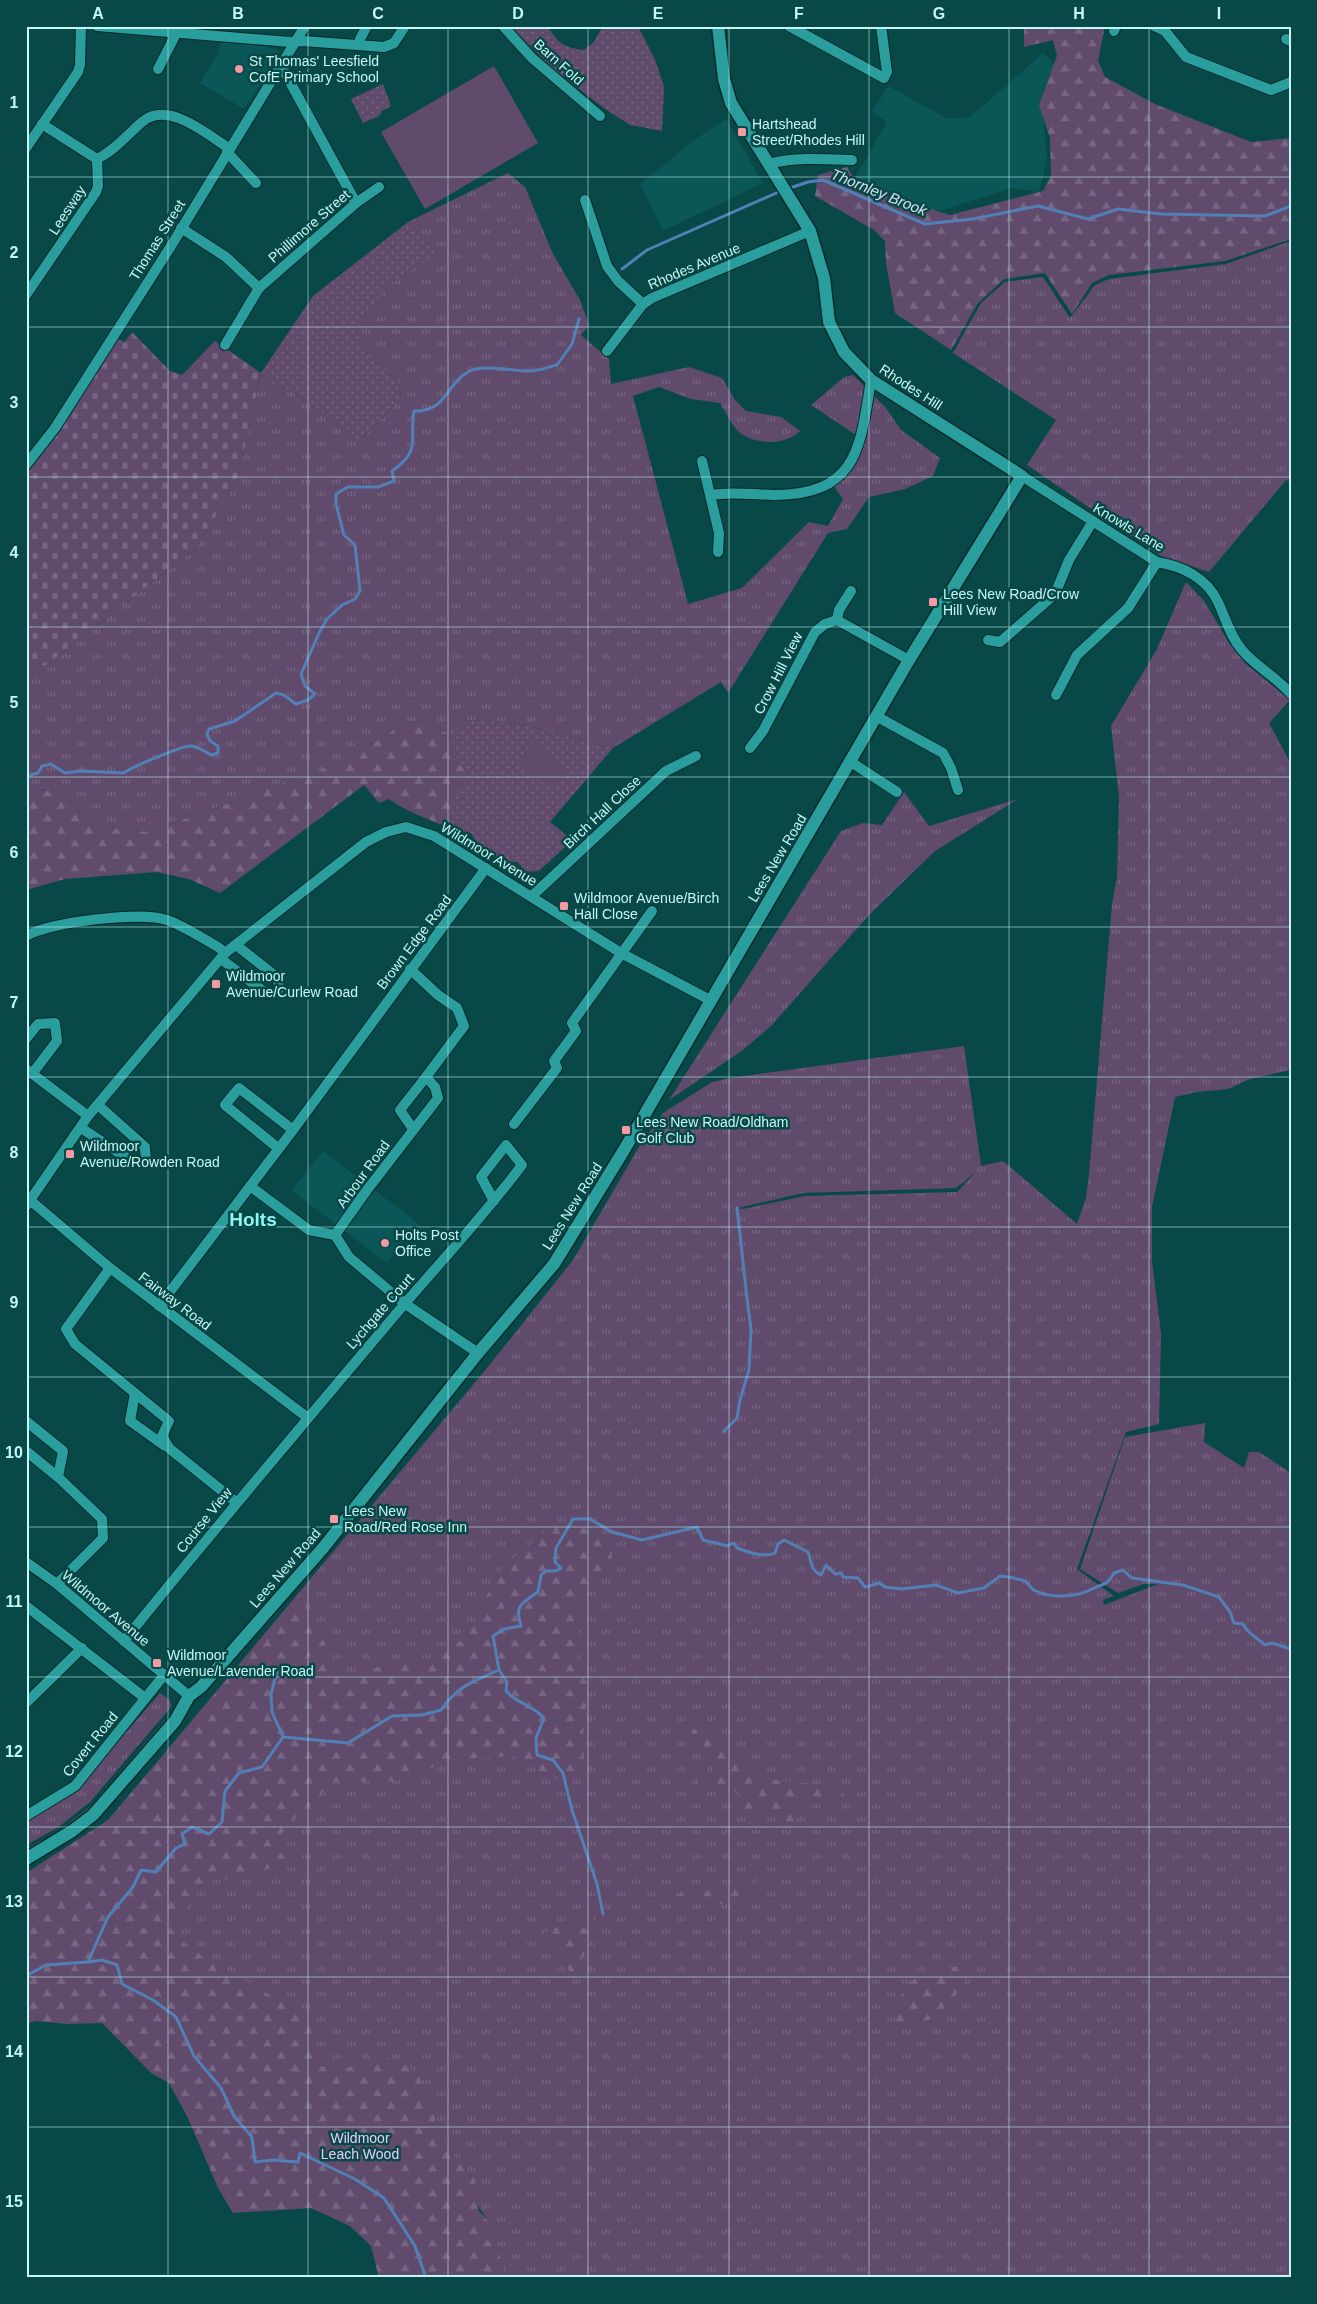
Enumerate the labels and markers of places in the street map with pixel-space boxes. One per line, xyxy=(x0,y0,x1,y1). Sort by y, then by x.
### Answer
place label: St Thomas' Leesfield CofE Primary School xyxy=(249,53,379,85)
marker: St Thomas' Leesfield CofE Primary School xyxy=(233,63,245,75)
place label: Hartshead Street/Rhodes Hill xyxy=(752,116,865,148)
marker: Hartshead Street/Rhodes Hill xyxy=(736,126,748,138)
place label: Lees New Road/Crow Hill View xyxy=(943,586,1080,618)
marker: Lees New Road/Crow Hill View xyxy=(927,596,939,608)
place label: Wildmoor Avenue/Birch Hall Close xyxy=(574,890,719,922)
marker: Wildmoor Avenue/Birch Hall Close xyxy=(558,900,570,912)
place label: Wildmoor Avenue/Curlew Road xyxy=(226,968,358,1000)
marker: Wildmoor Avenue/Curlew Road xyxy=(210,978,222,990)
place label: Lees New Road/Oldham Golf Club xyxy=(636,1114,789,1146)
marker: Lees New Road/Oldham Golf Club xyxy=(620,1124,632,1136)
place label: Wildmoor Avenue/Rowden Road xyxy=(80,1138,220,1170)
marker: Wildmoor Avenue/Rowden Road xyxy=(64,1148,76,1160)
place label: Holts Post Office xyxy=(395,1227,459,1259)
marker: Holts Post Office xyxy=(379,1237,391,1249)
place label: Lees New Road/Red Rose Inn xyxy=(344,1503,467,1535)
marker: Lees New Road/Red Rose Inn xyxy=(328,1513,340,1525)
place label: Wildmoor Avenue/Lavender Road xyxy=(167,1647,314,1679)
marker: Wildmoor Avenue/Lavender Road xyxy=(151,1657,163,1669)

